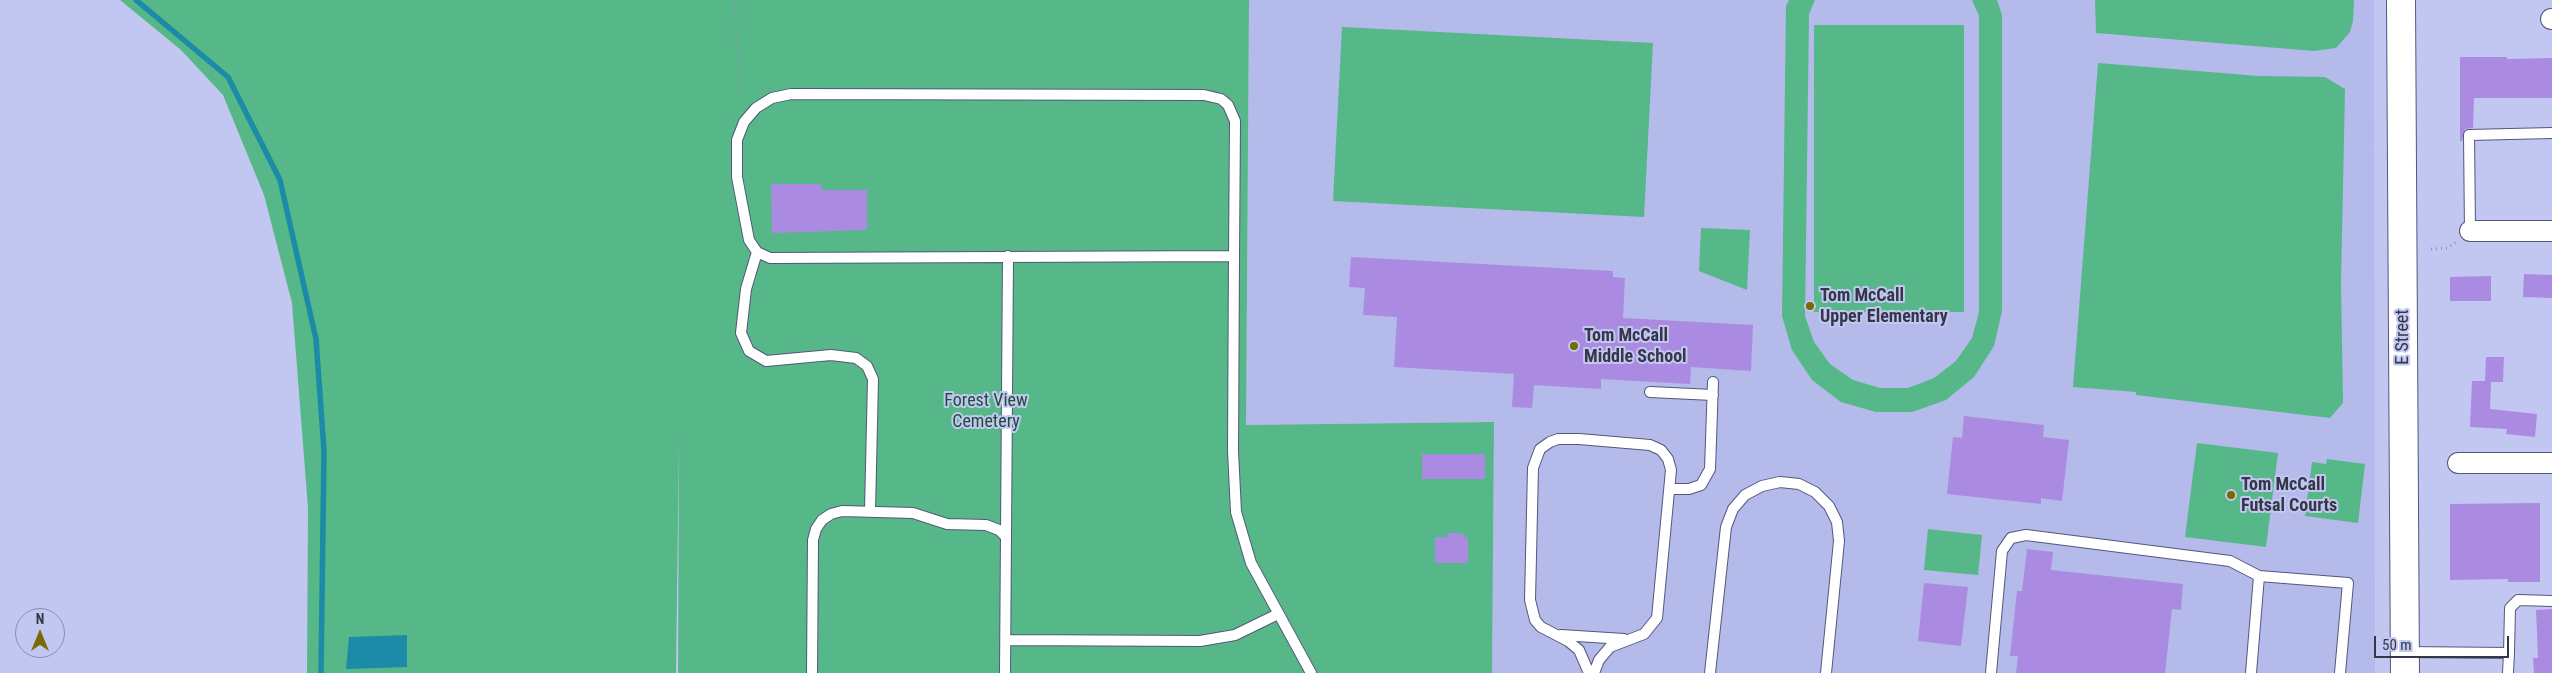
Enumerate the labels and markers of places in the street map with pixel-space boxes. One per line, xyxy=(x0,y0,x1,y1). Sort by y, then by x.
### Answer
place label: Tom McCall Upper Elementary xyxy=(1820,285,1948,328)
marker: Tom McCall Upper Elementary xyxy=(1804,300,1816,312)
place label: Tom McCall Middle School xyxy=(1584,325,1687,368)
marker: Tom McCall Middle School xyxy=(1568,340,1580,352)
place label: Tom McCall Futsal Courts xyxy=(2241,474,2337,516)
marker: Tom McCall Futsal Courts xyxy=(2225,489,2237,501)

